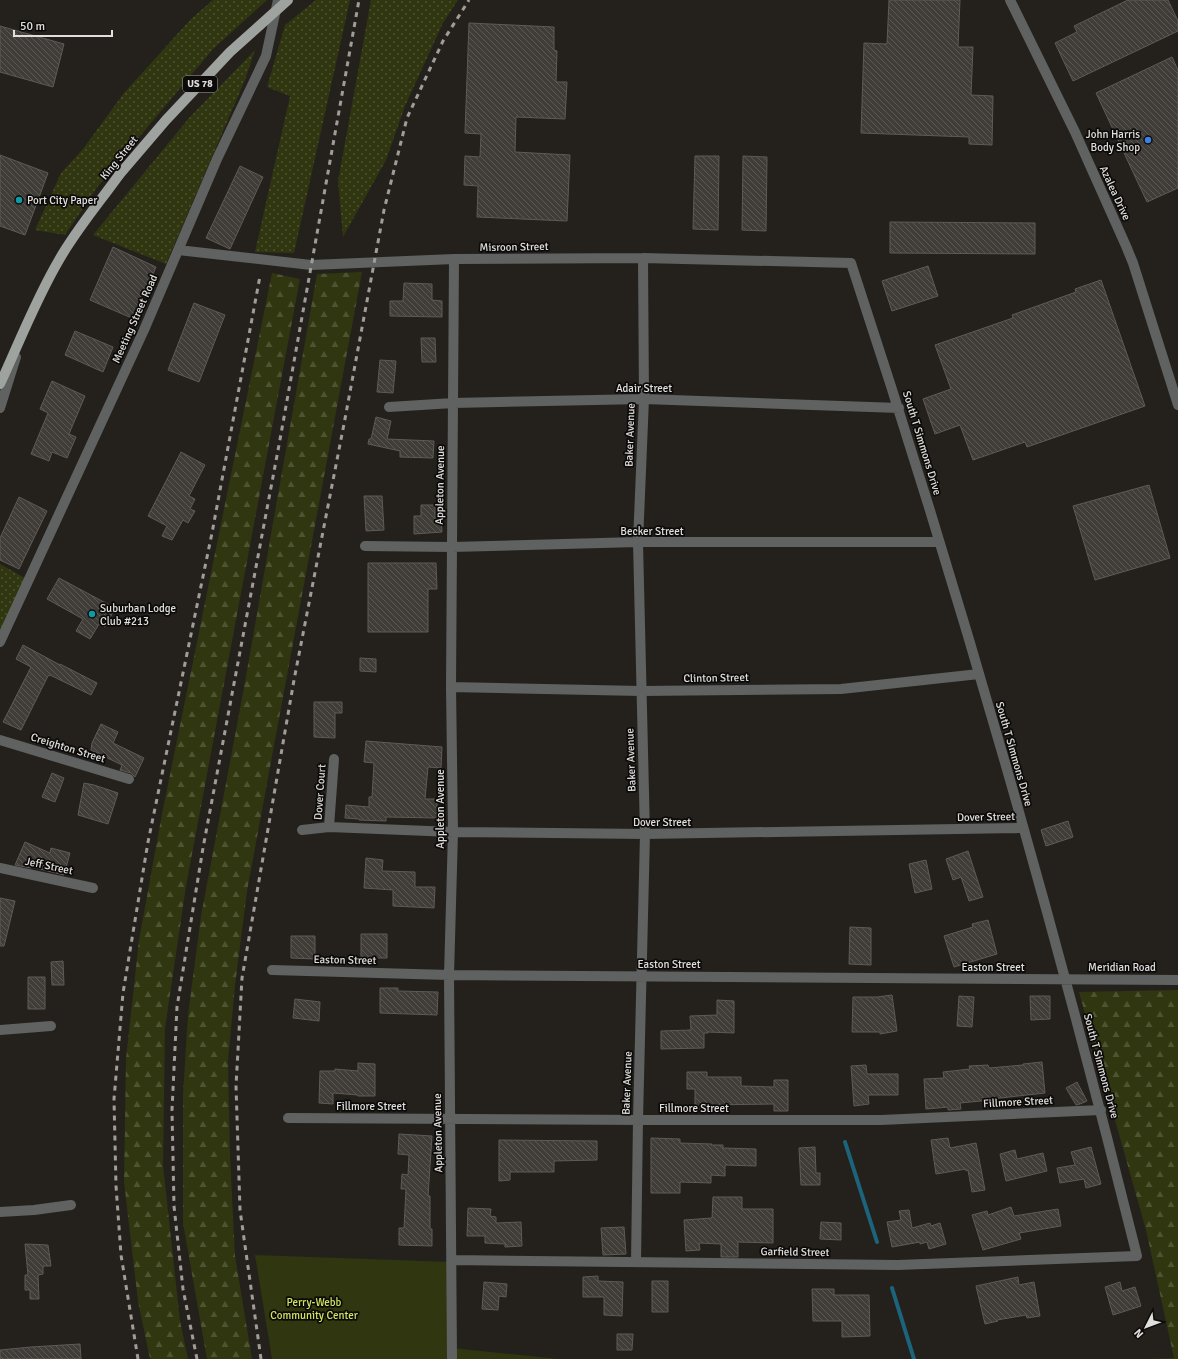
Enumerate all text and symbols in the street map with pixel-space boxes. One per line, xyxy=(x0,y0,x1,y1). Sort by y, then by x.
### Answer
scale bar xyxy=(14,12,112,38)
text: 50 m xyxy=(20,19,45,34)
road number: US 78 xyxy=(183,76,217,92)
place label: John Harris Body Shop xyxy=(1086,128,1140,154)
street label: King Street xyxy=(97,133,141,182)
marker: John Harris Body Shop xyxy=(1143,135,1153,145)
street label: Azalea Drive xyxy=(1097,164,1133,222)
place label: Port City Paper xyxy=(27,194,97,207)
marker: Port City Paper xyxy=(14,195,24,205)
street label: Misroon Street xyxy=(479,240,549,254)
street label: Meeting Street Road xyxy=(110,273,160,365)
street label: Adair Street xyxy=(616,382,672,395)
street label: South T Simmons Drive xyxy=(900,389,944,497)
street label: Baker Avenue xyxy=(622,403,638,467)
street label: Appleton Avenue xyxy=(433,445,447,525)
street label: Becker Street xyxy=(620,525,684,538)
place label: Suburban Lodge Club #213 xyxy=(100,602,176,628)
marker: Suburban Lodge Club #213 xyxy=(87,609,97,619)
street label: Clinton Street xyxy=(683,671,749,685)
street label: South T Simmons Drive xyxy=(993,700,1035,808)
street label: Baker Avenue xyxy=(623,728,639,792)
street label: Creighton Street xyxy=(29,730,107,766)
street label: Dover Court xyxy=(312,763,328,820)
street label: Appleton Avenue xyxy=(434,769,447,849)
street label: Dover Street xyxy=(957,810,1015,824)
street label: Dover Street xyxy=(633,816,691,829)
street label: Jeff Street xyxy=(24,855,74,877)
street label: Easton Street xyxy=(313,953,377,967)
street label: Easton Street xyxy=(637,958,701,971)
street label: Easton Street xyxy=(961,961,1025,974)
street label: Meridian Road xyxy=(1088,961,1156,974)
street label: South T Simmons Drive xyxy=(1081,1012,1121,1120)
street label: Baker Avenue xyxy=(619,1051,635,1115)
street label: Appleton Avenue xyxy=(431,1093,445,1173)
street label: Fillmore Street xyxy=(983,1094,1053,1110)
street label: Fillmore Street xyxy=(336,1100,406,1113)
street label: Fillmore Street xyxy=(659,1102,729,1115)
street label: Garfield Street xyxy=(760,1245,830,1259)
park label: Perry-Webb Community Center xyxy=(270,1296,358,1322)
north arrow xyxy=(1126,1307,1166,1347)
text: N xyxy=(1132,1326,1146,1341)

